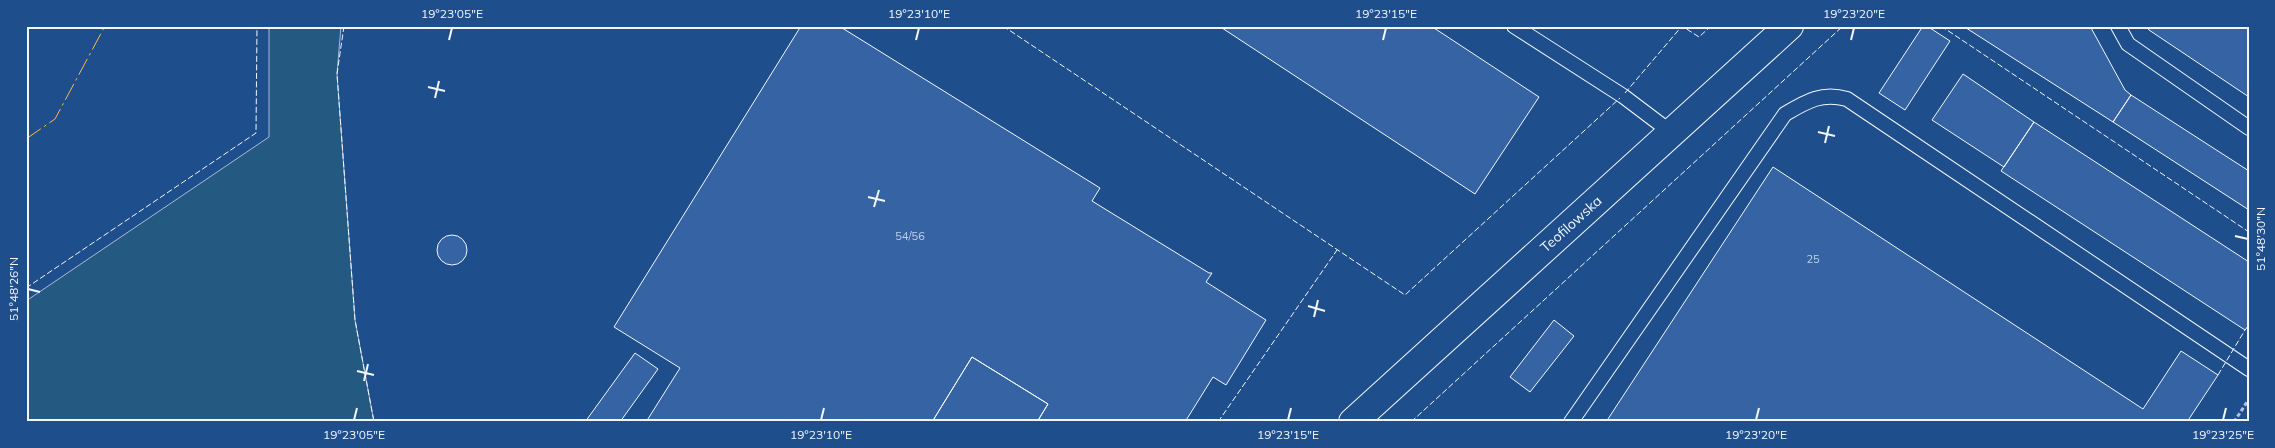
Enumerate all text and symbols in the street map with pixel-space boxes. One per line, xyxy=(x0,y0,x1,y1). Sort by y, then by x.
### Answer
text: 19°23'05"E xyxy=(421,6,483,21)
text: 19°23'10"E xyxy=(888,6,950,21)
text: 19°23'15"E xyxy=(1355,6,1417,21)
text: 19°23'20"E xyxy=(1823,6,1885,21)
street label: Teofilowska xyxy=(1536,192,1606,256)
text: 51°48'30"N xyxy=(2253,207,2268,271)
house number: 54/56 xyxy=(895,229,925,243)
house number: 25 xyxy=(1806,252,1820,266)
text: 51°48'26"N xyxy=(6,257,21,321)
text: 19°23'05"E xyxy=(323,427,385,442)
text: 19°23'10"E xyxy=(790,427,852,442)
text: 19°23'15"E xyxy=(1257,427,1319,442)
text: 19°23'20"E xyxy=(1725,427,1787,442)
text: 19°23'25"E xyxy=(2192,427,2254,442)

